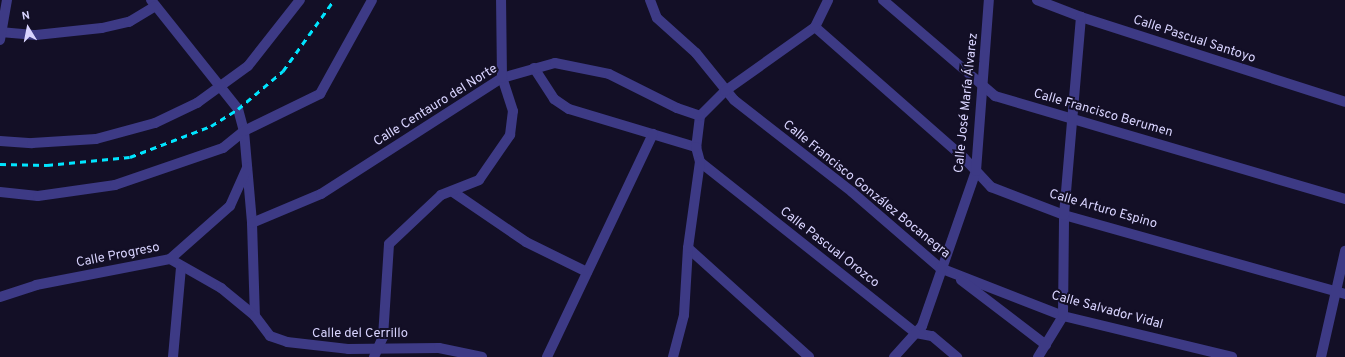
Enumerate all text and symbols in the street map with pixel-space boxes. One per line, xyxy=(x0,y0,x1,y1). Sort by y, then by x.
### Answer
north arrow xyxy=(8,8,48,48)
text: N xyxy=(21,9,31,24)
street label: Calle Pascual Santoyo xyxy=(1131,13,1257,67)
street label: Calle José María Álvarez xyxy=(952,32,982,174)
street label: Calle Centauro del Norte xyxy=(371,61,501,151)
street label: Calle Francisco Berumen xyxy=(1032,87,1174,141)
street label: Calle Francisco González Bocanegra xyxy=(779,118,953,262)
street label: Calle Arturo Espino xyxy=(1047,187,1159,233)
street label: Calle Pascual Orozco xyxy=(776,204,882,292)
street label: Calle Progreso xyxy=(75,240,161,272)
street label: Calle Salvador Vidal xyxy=(1049,289,1165,333)
street label: Calle del Cerrillo xyxy=(312,326,408,342)

